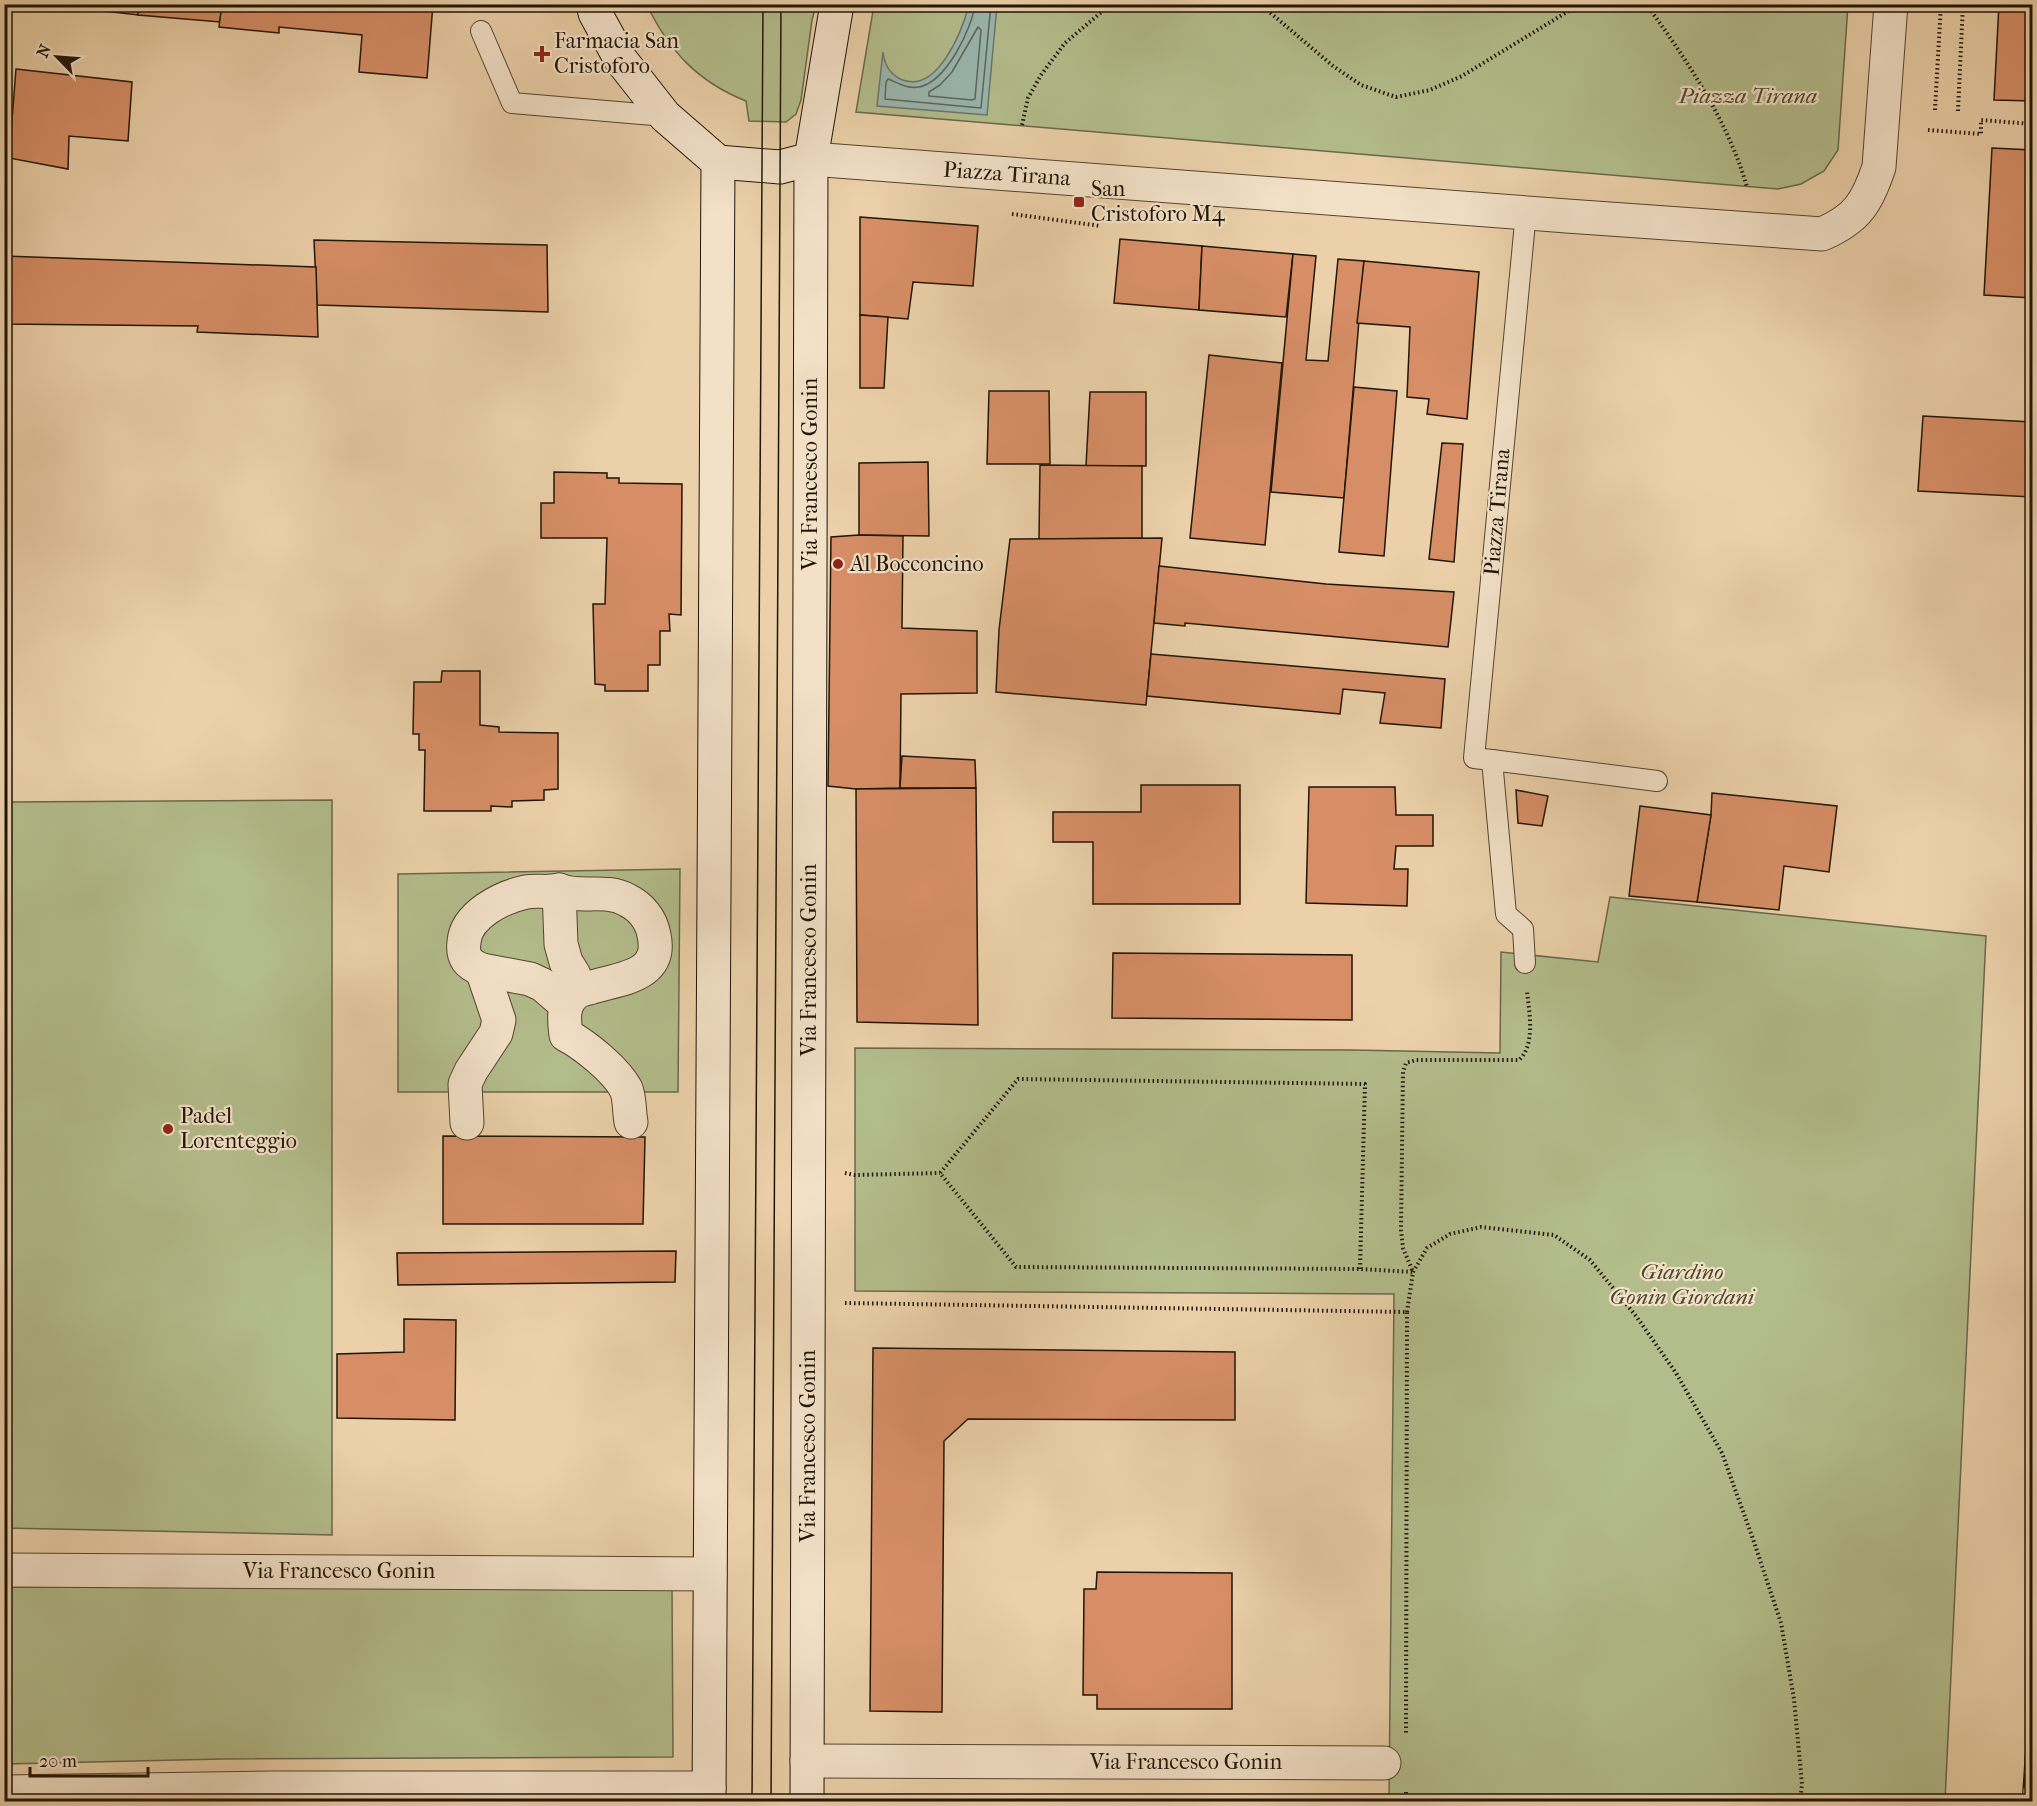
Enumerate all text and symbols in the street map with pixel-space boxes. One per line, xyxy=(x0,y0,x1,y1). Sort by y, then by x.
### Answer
north arrow xyxy=(27,27,87,87)
place label: Farmacia San Cristoforo xyxy=(554,28,679,79)
text: N xyxy=(33,41,55,60)
marker: Farmacia San Cristoforo xyxy=(535,47,549,61)
park label: Piazza Tirana xyxy=(1678,83,1817,109)
street label: Piazza Tirana xyxy=(942,157,1072,191)
place label: San Cristoforo M4 xyxy=(1091,176,1226,227)
marker: San Cristoforo M4 xyxy=(1072,195,1086,209)
street label: Via Francesco Gonin xyxy=(797,378,823,571)
street label: Piazza Tirana xyxy=(1478,446,1516,577)
place label: Al Bocconcino xyxy=(849,551,984,577)
marker: Al Bocconcino xyxy=(831,557,845,571)
street label: Via Francesco Gonin xyxy=(796,864,822,1057)
place label: Padel Lorenteggio xyxy=(180,1103,297,1154)
marker: Padel Lorenteggio xyxy=(161,1122,175,1136)
park label: Giardino Gonin Giordani xyxy=(1610,1259,1756,1310)
street label: Via Francesco Gonin xyxy=(795,1350,821,1543)
street label: Via Francesco Gonin xyxy=(242,1558,436,1584)
scale bar xyxy=(30,1740,148,1778)
street label: Via Francesco Gonin xyxy=(1089,1749,1283,1775)
text: 20 m xyxy=(39,1751,77,1772)

